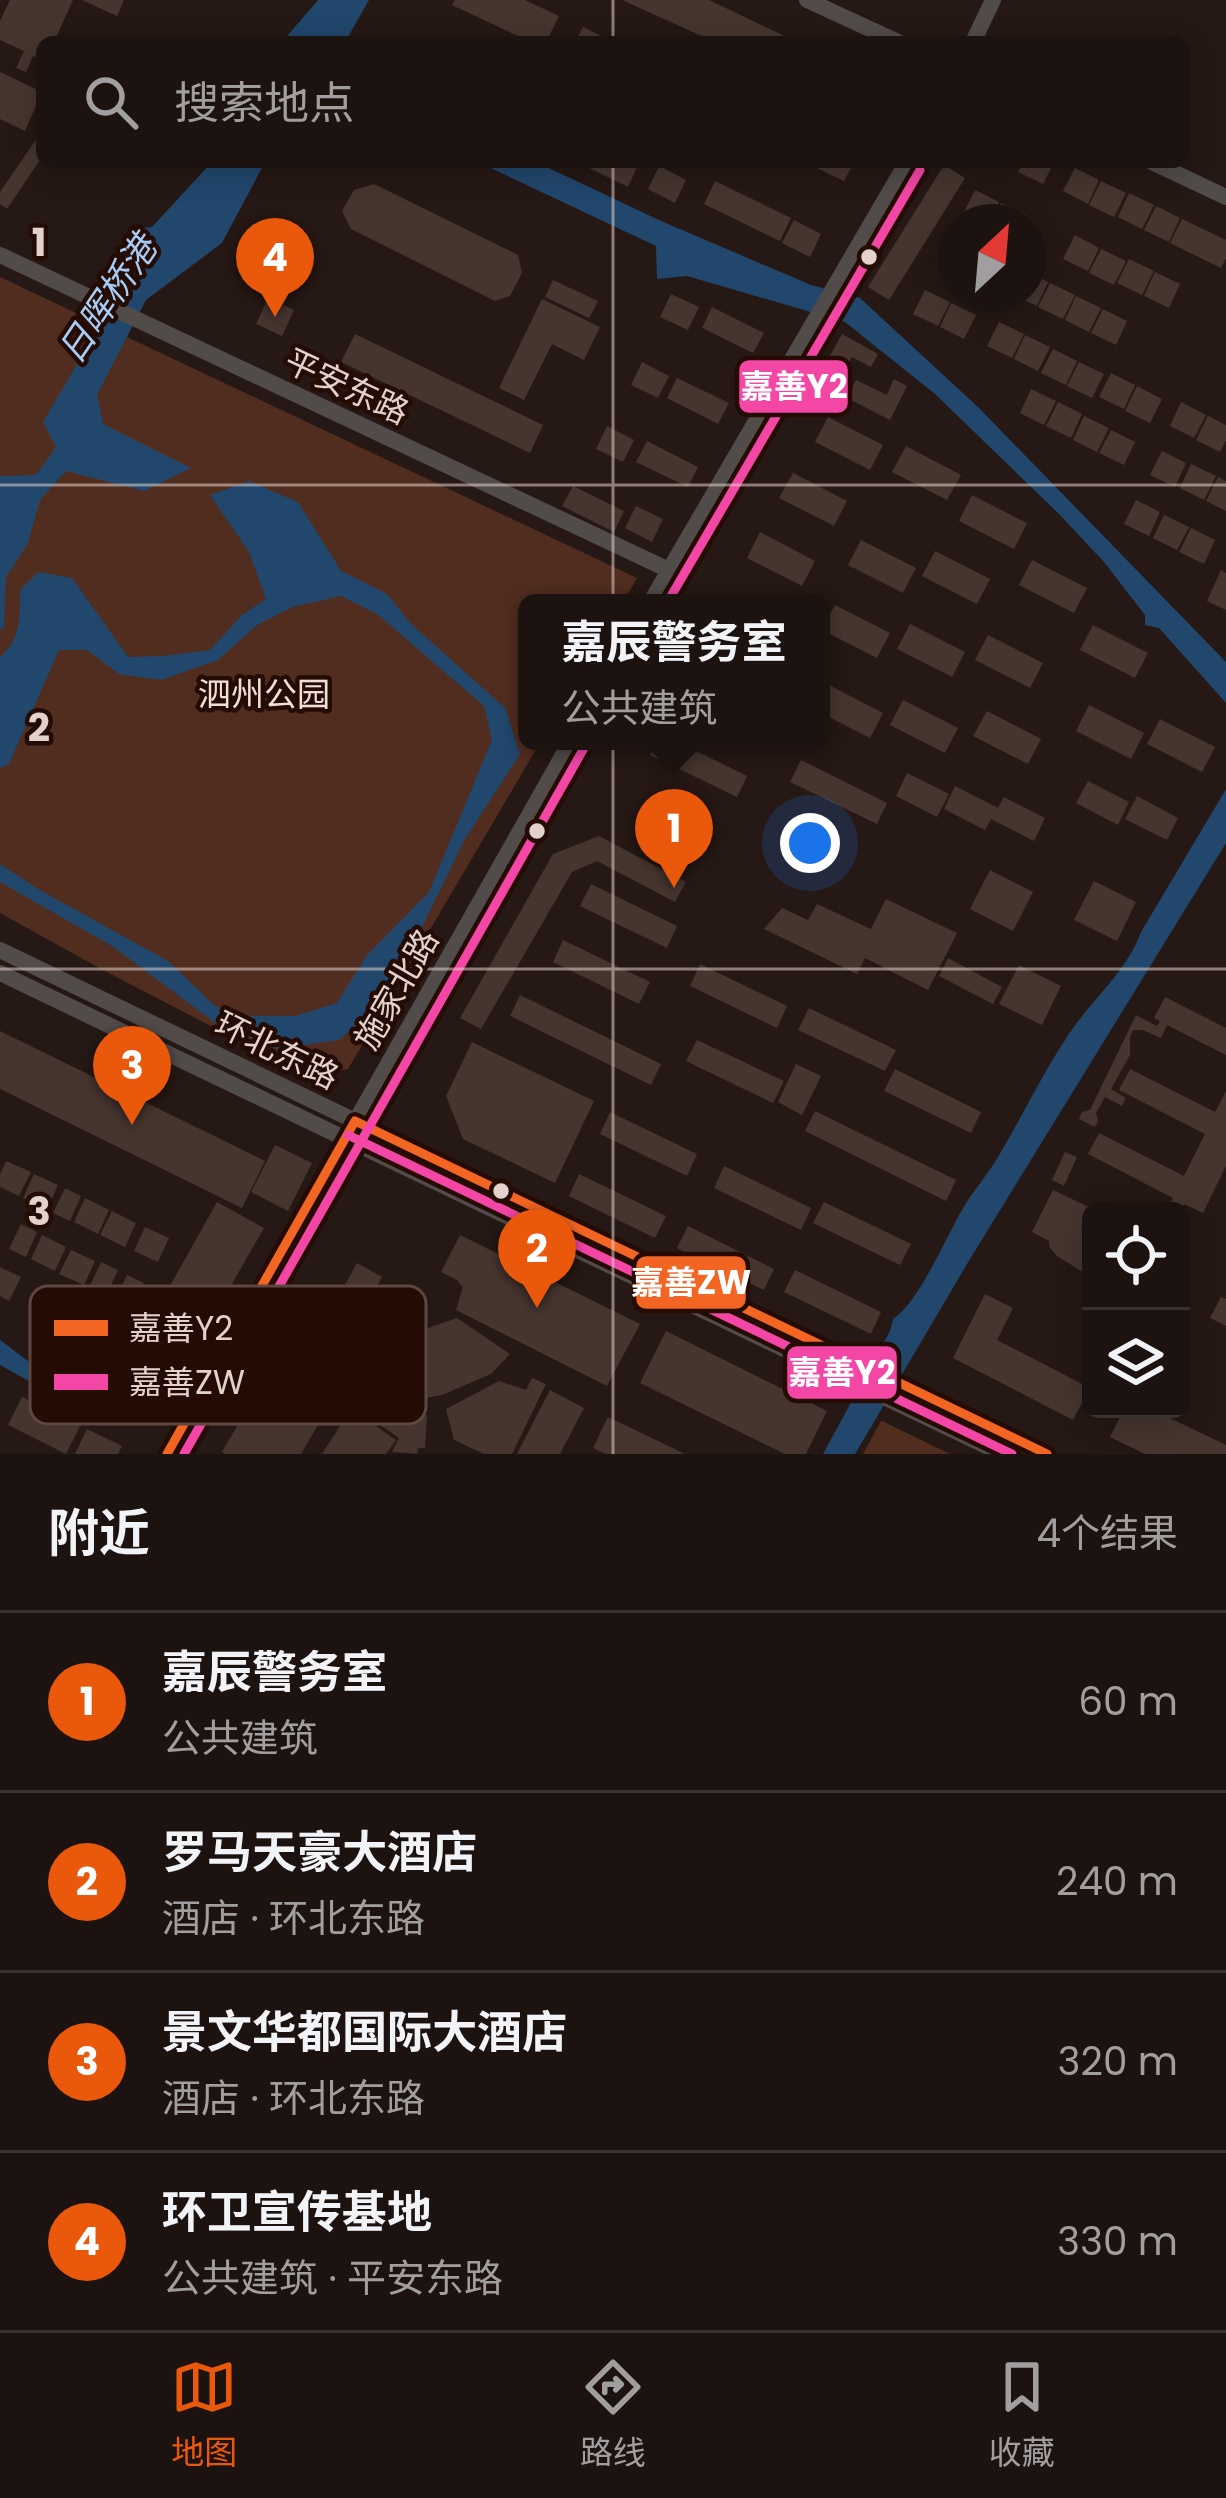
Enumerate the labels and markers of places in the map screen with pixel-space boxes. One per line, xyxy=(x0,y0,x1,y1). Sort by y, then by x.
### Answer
pin: 4 xyxy=(236,218,314,317)
unlabelled marker xyxy=(858,246,880,268)
pin: 1 xyxy=(635,789,713,888)
unlabelled marker xyxy=(526,820,548,842)
pin: 3 xyxy=(93,1026,171,1125)
unlabelled marker xyxy=(490,1180,512,1202)
pin: 2 xyxy=(498,1209,576,1308)

